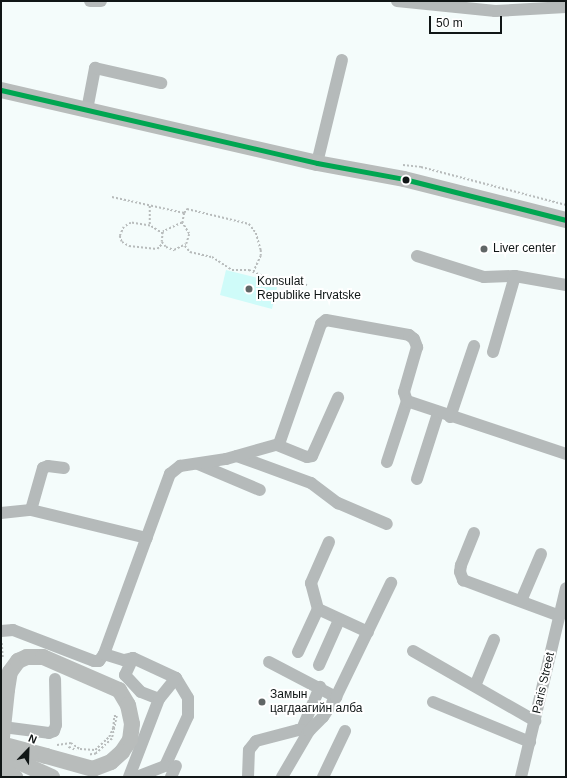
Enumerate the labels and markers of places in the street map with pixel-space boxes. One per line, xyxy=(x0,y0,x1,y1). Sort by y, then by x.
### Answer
unlabelled marker xyxy=(401,175,411,185)
place label: Liver center xyxy=(493,242,556,256)
marker: Liver center xyxy=(478,243,490,255)
place label: Konsulat Republike Hrvatske xyxy=(257,275,361,303)
marker: Konsulat Republike Hrvatske xyxy=(244,284,254,294)
place label: Замын цагдаагийн алба xyxy=(270,688,362,716)
marker: Замын цагдаагийн алба xyxy=(257,697,267,707)

